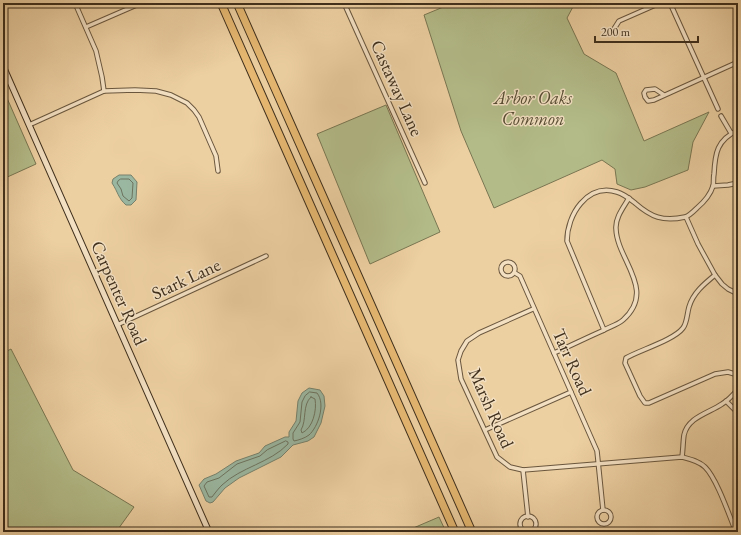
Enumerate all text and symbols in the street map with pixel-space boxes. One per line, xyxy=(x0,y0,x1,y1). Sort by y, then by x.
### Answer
scale bar xyxy=(595,18,698,44)
text: 200 m xyxy=(601,24,631,40)
street label: Castaway Lane xyxy=(366,36,429,140)
park label: Arbor Oaks Common xyxy=(492,86,573,130)
street label: Carpenter Road xyxy=(86,237,153,349)
street label: Stark Lane xyxy=(148,253,224,304)
street label: Tarr Road xyxy=(548,325,598,400)
street label: Marsh Road xyxy=(464,364,520,452)

